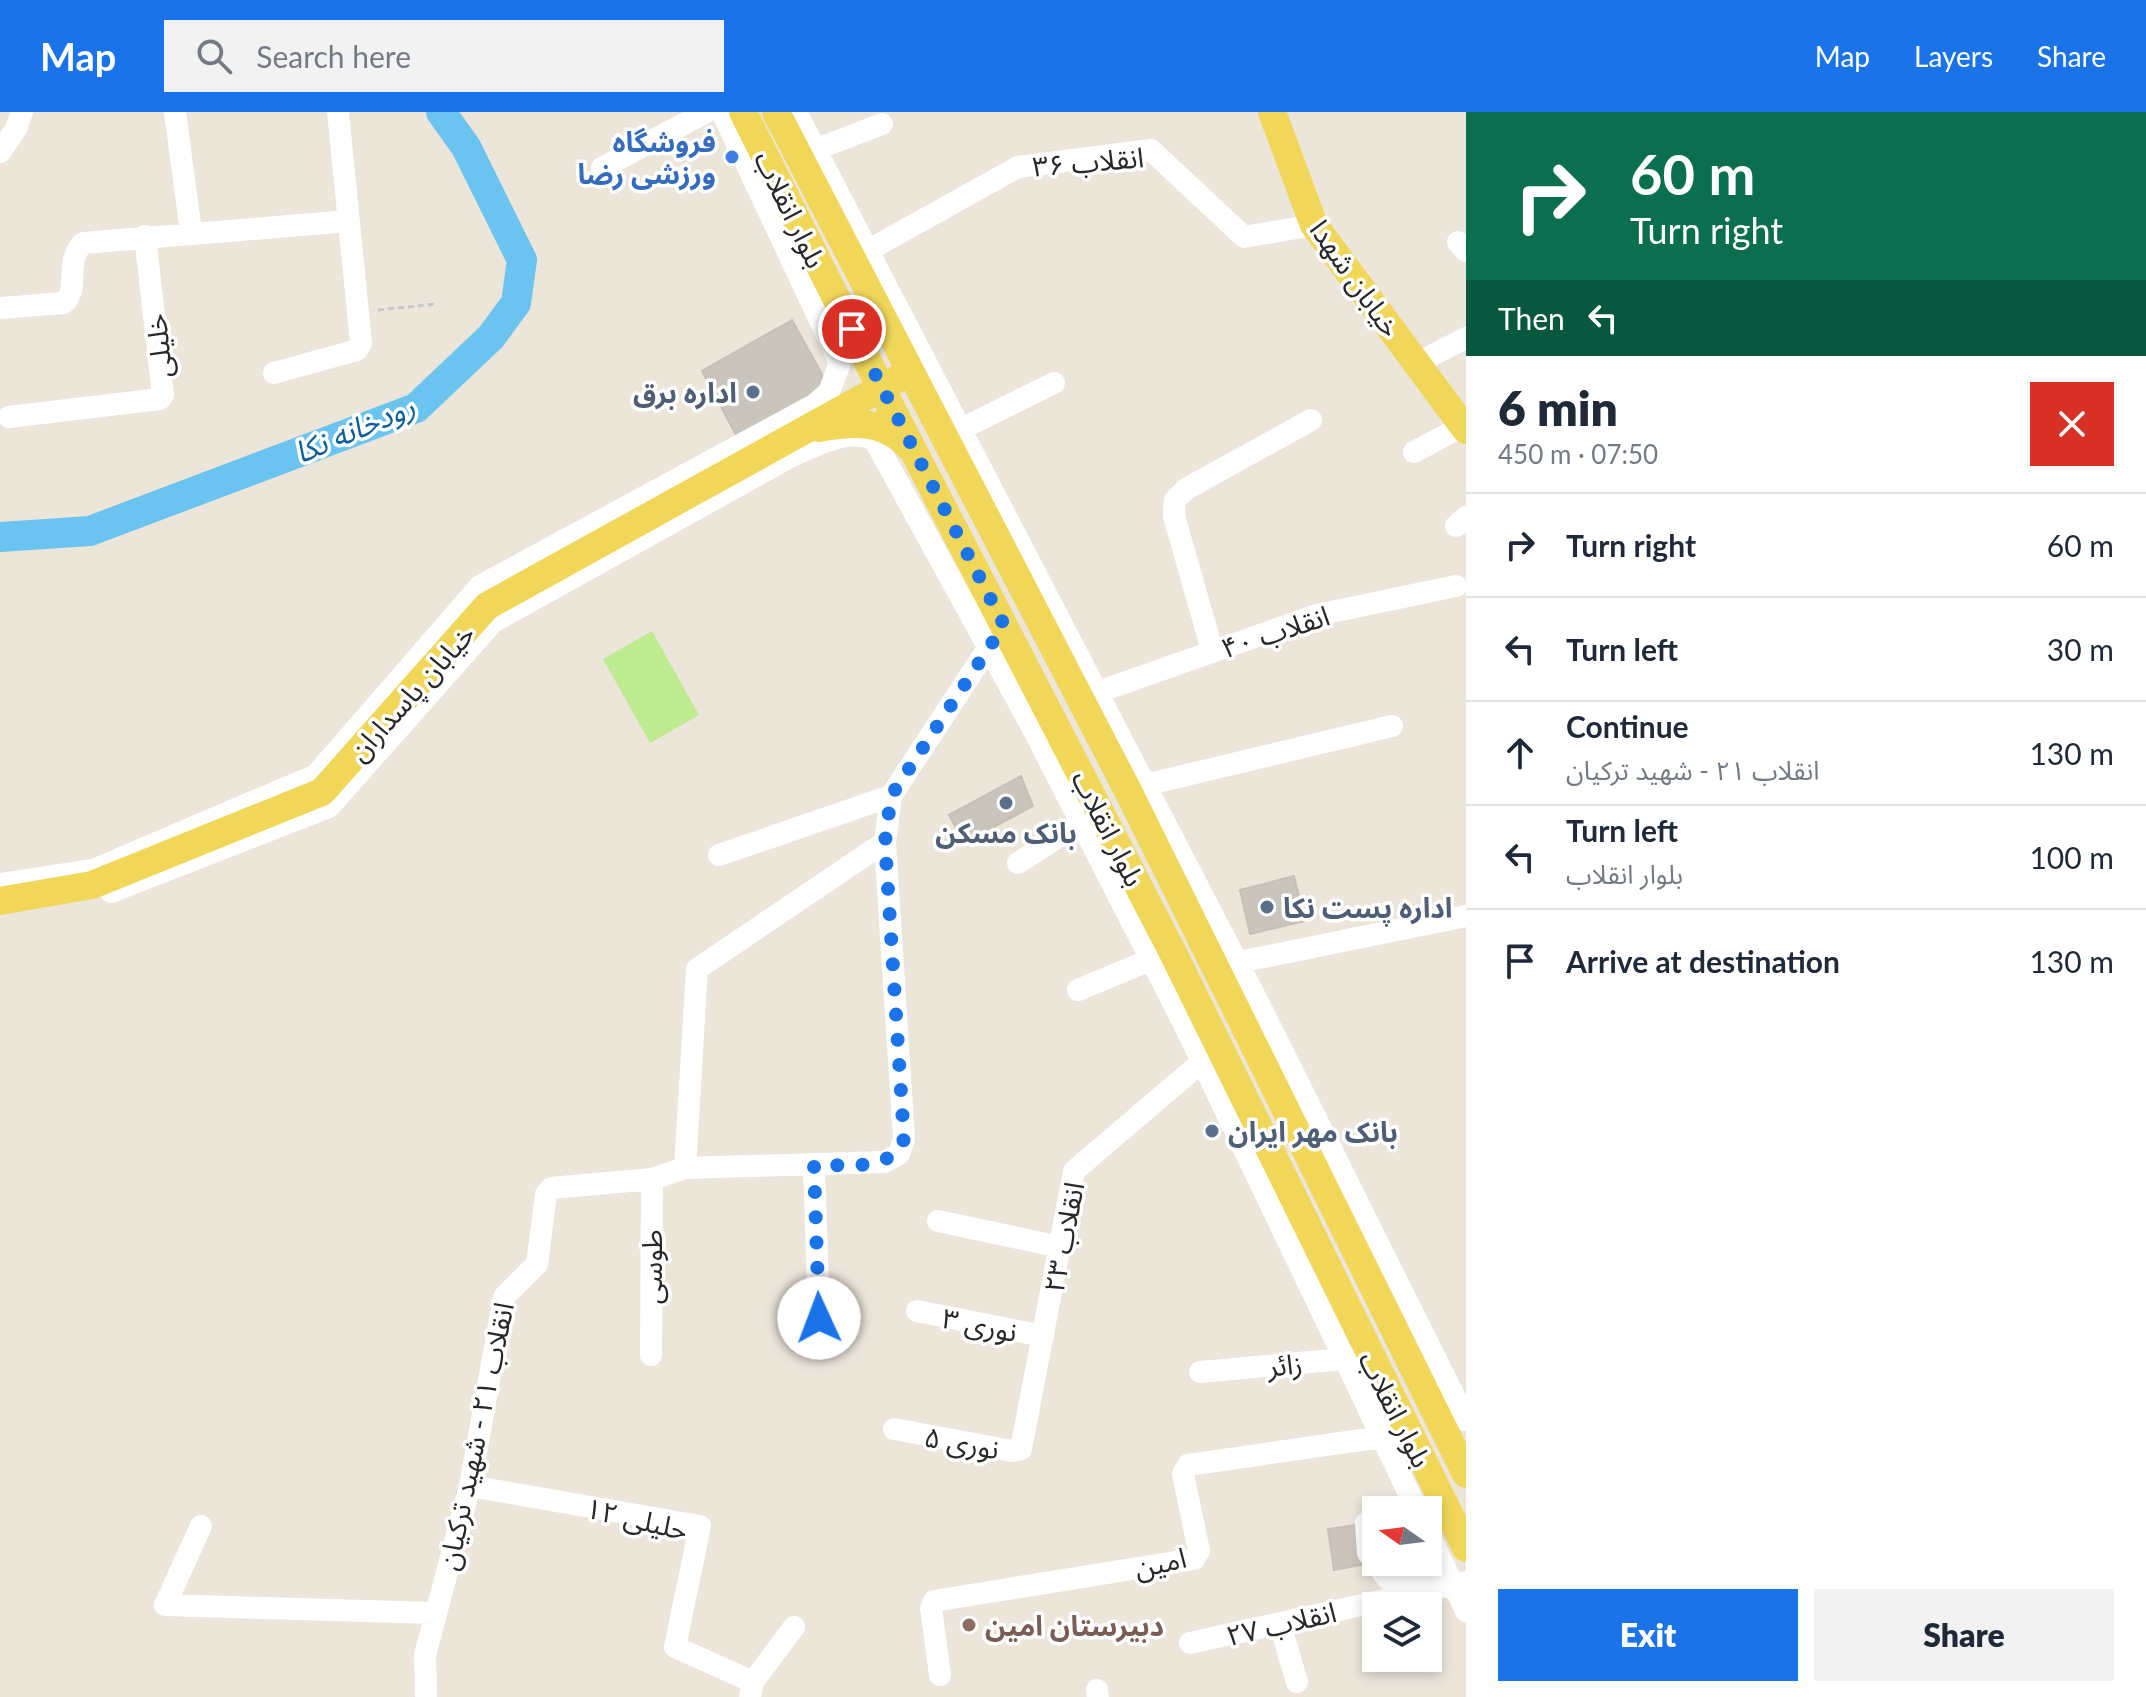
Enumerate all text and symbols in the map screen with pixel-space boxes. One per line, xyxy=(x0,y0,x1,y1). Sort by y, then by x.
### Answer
search box xyxy=(164,20,724,92)
text: Map xyxy=(40,33,116,79)
icon: search xyxy=(192,34,236,78)
text: Search here xyxy=(256,38,411,74)
text: Map xyxy=(1815,39,1870,73)
text: Layers xyxy=(1914,39,1993,73)
text: Share xyxy=(2037,39,2106,73)
place label: فروشگاه ورزشی رضا xyxy=(577,124,716,191)
street label: انقلاب ۳۶ xyxy=(1031,139,1145,183)
text: 60 m xyxy=(1630,140,1755,207)
icon: right xyxy=(1498,144,1602,248)
street label: بلوار انقلاب xyxy=(747,145,834,273)
marker: فروشگاه ورزشی رضا xyxy=(723,148,741,166)
text: Turn right xyxy=(1630,208,1783,252)
street label: خیابان شهدا xyxy=(1303,213,1409,343)
pin xyxy=(818,295,886,363)
icon: left xyxy=(1581,296,1625,340)
text: Then xyxy=(1498,300,1565,336)
icon: arrive xyxy=(830,307,874,351)
street label: خلیلی xyxy=(138,312,179,380)
place label: اداره برق xyxy=(633,375,737,410)
text: 6 min xyxy=(1498,379,1618,436)
button: close xyxy=(2030,382,2114,466)
marker: اداره برق xyxy=(744,383,762,401)
water label: رودخانه نکا xyxy=(289,387,420,470)
text: 450 m · 07:50 xyxy=(1498,438,1658,470)
icon: right xyxy=(1498,523,1542,567)
text: Turn right xyxy=(1566,527,1696,563)
text: 60 m xyxy=(2047,527,2114,563)
street label: انقلاب ۴۰ xyxy=(1217,598,1333,664)
street label: خیابان پاسداران xyxy=(341,616,483,769)
icon: left xyxy=(1498,627,1542,671)
text: Turn left xyxy=(1566,631,1678,667)
text: 30 m xyxy=(2047,631,2114,667)
text: Continue xyxy=(1566,708,1689,744)
icon: ahead xyxy=(1498,731,1542,775)
text: 130 m xyxy=(2029,735,2114,771)
text: انقلاب ۲۱ - شهید ترکیان xyxy=(1566,754,1819,786)
street label: بلوار انقلاب xyxy=(1064,764,1153,892)
marker: بانک مسکن xyxy=(997,794,1015,812)
text: Turn left xyxy=(1566,812,1678,848)
place label: بانک مسکن xyxy=(935,815,1077,850)
icon: left xyxy=(1498,835,1542,879)
text: 100 m xyxy=(2029,839,2114,875)
text: بلوار انقلاب xyxy=(1566,858,1683,890)
place label: اداره پست نکا xyxy=(1283,890,1452,927)
marker: اداره پست نکا xyxy=(1258,898,1276,916)
icon: arrive xyxy=(1498,939,1542,983)
text: Arrive at destination xyxy=(1566,943,1840,979)
text: 130 m xyxy=(2029,943,2114,979)
place label: بانک مهر ایران xyxy=(1228,1114,1398,1149)
marker: بانک مهر ایران xyxy=(1203,1122,1221,1140)
street label: انقلاب ۲۳ xyxy=(1036,1179,1090,1295)
street label: طوسی xyxy=(634,1230,669,1304)
position arrow xyxy=(777,1276,861,1360)
street label: انقلاب ۲۱ - شهید ترکیان xyxy=(430,1299,521,1573)
street label: نوری ۳ xyxy=(940,1300,1020,1349)
street label: بلوار انقلاب xyxy=(1351,1345,1440,1473)
street label: زائر xyxy=(1265,1346,1304,1384)
street label: نوری ۵ xyxy=(922,1419,1002,1466)
street label: حلیلی ۱۲ xyxy=(582,1490,691,1547)
north arrow xyxy=(1362,1496,1442,1576)
map controls xyxy=(1362,1496,1442,1672)
street label: امین xyxy=(1131,1540,1190,1585)
button: Exit xyxy=(1498,1589,1798,1681)
button: Share xyxy=(1814,1589,2114,1681)
button: layers xyxy=(1362,1592,1442,1672)
street label: انقلاب ۲۷ xyxy=(1223,1594,1339,1652)
place label: دبیرستان امین xyxy=(985,1608,1164,1643)
marker: دبیرستان امین xyxy=(960,1616,978,1634)

